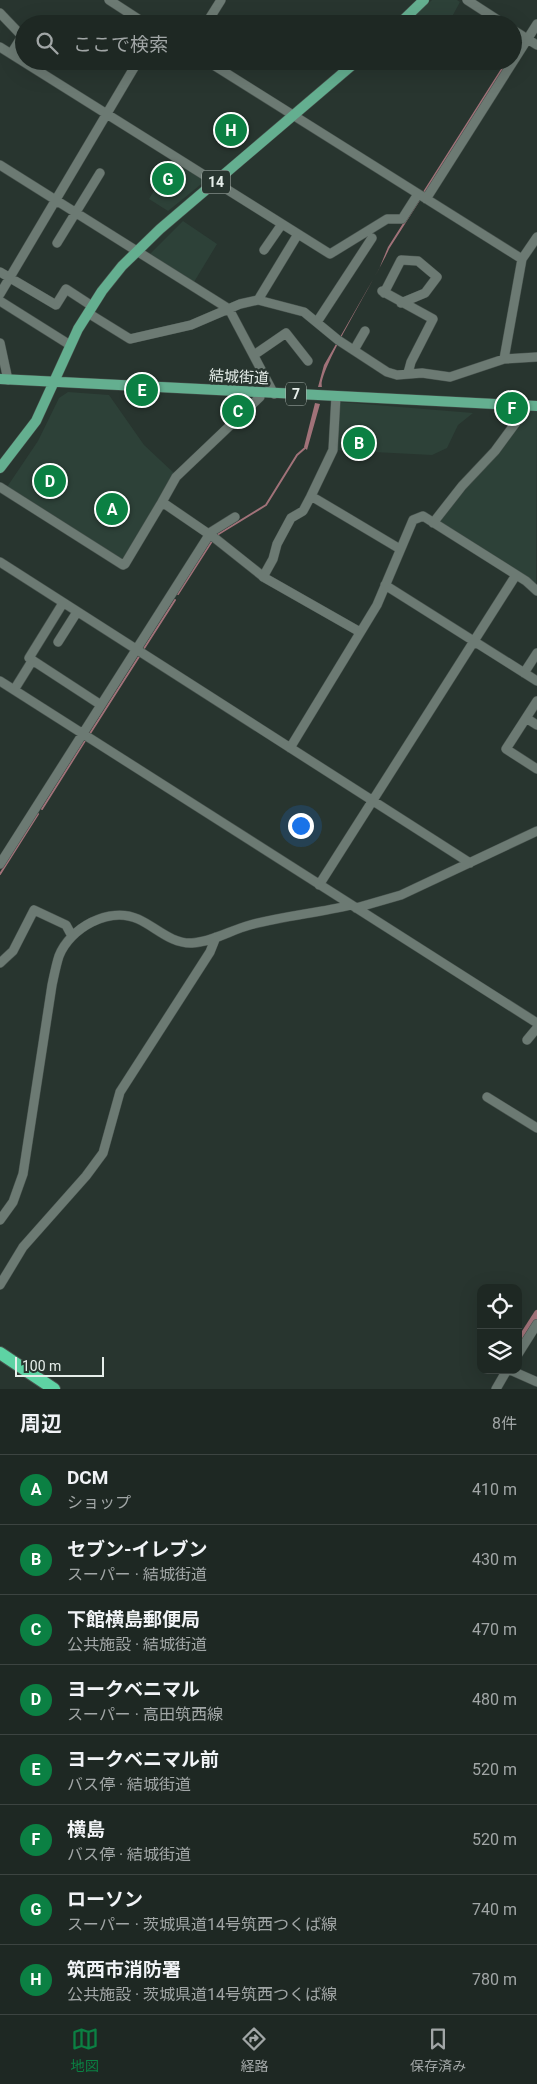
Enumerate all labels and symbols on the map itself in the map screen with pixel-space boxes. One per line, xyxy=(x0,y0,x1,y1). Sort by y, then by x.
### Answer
pin: H xyxy=(215,111,247,149)
pin: G xyxy=(152,160,184,198)
road number: 14 xyxy=(202,170,230,193)
street label: 結城街道 xyxy=(209,366,269,388)
pin: E xyxy=(126,371,158,409)
road number: 7 xyxy=(286,382,306,406)
pin: F xyxy=(496,389,528,427)
pin: C xyxy=(222,392,254,430)
pin: B xyxy=(343,424,375,462)
pin: D xyxy=(34,462,66,500)
pin: A xyxy=(96,490,128,528)
your location xyxy=(288,813,314,839)
scale bar xyxy=(15,1354,104,1377)

